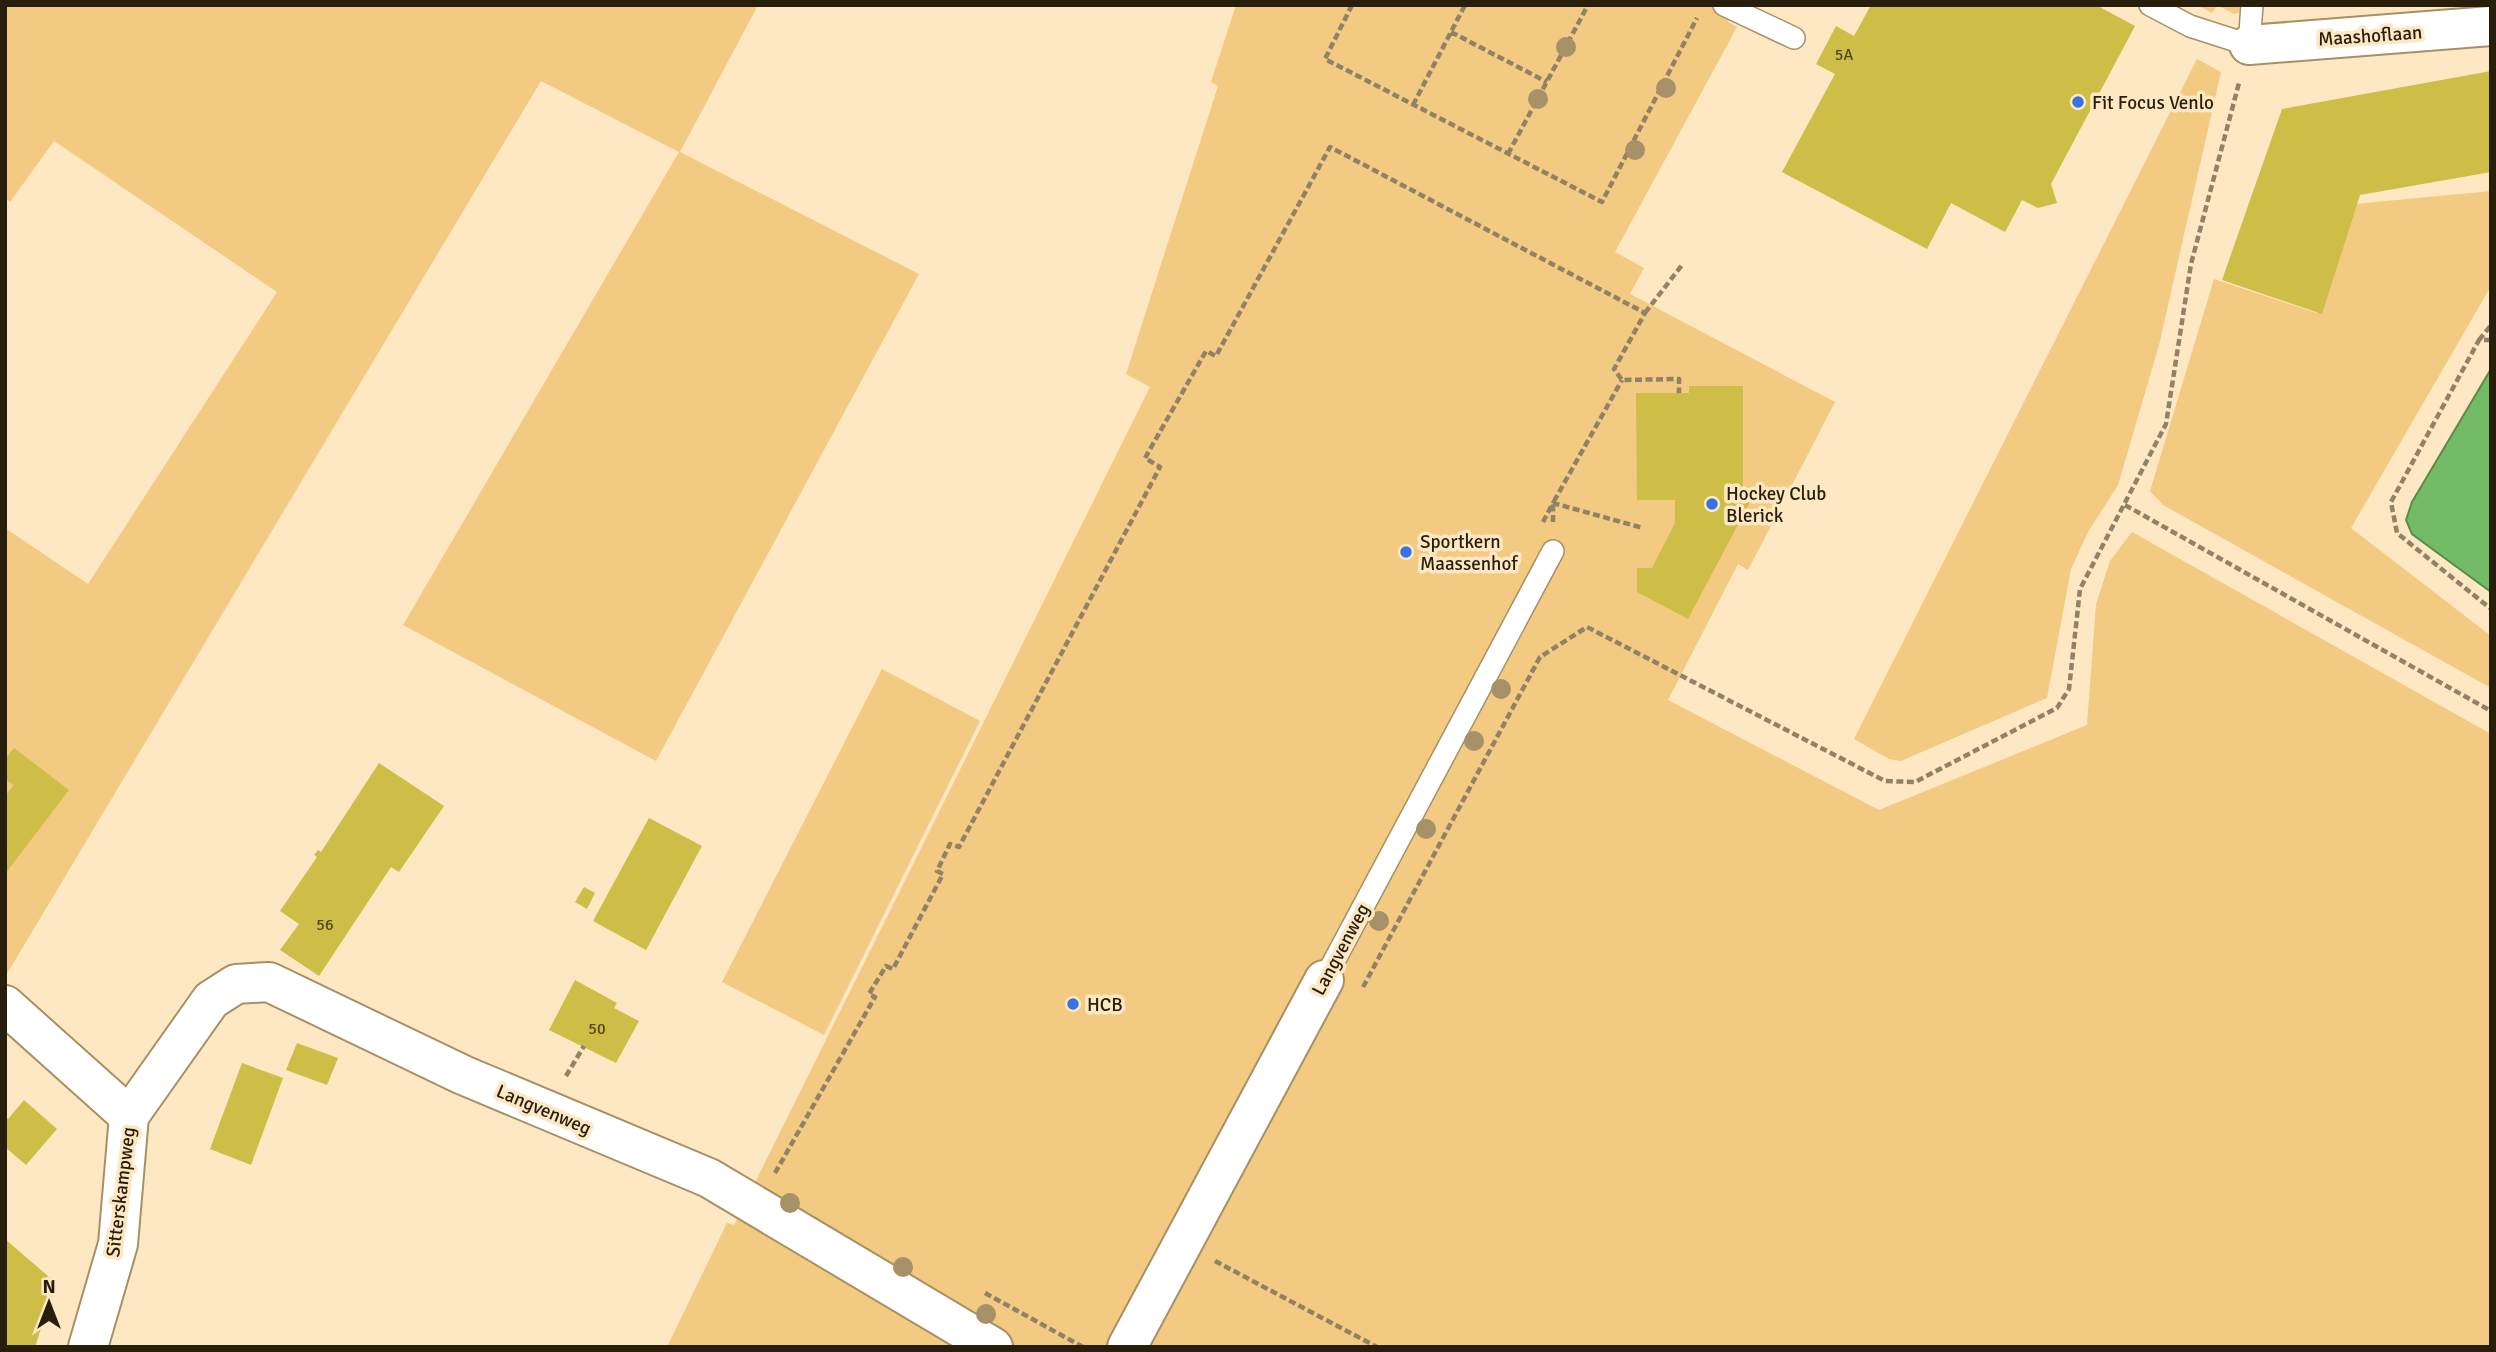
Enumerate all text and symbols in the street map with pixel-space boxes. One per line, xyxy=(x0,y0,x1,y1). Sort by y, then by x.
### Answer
street label: Maashoflaan xyxy=(2317,20,2423,52)
house number: 5A xyxy=(1835,45,1853,65)
place label: Fit Focus Venlo xyxy=(2092,91,2214,115)
marker: Fit Focus Venlo xyxy=(2070,94,2086,110)
place label: Hockey Club Blerick xyxy=(1726,482,1826,528)
marker: Hockey Club Blerick xyxy=(1704,496,1720,512)
place label: Sportkern Maassenhof xyxy=(1420,530,1519,576)
marker: Sportkern Maassenhof xyxy=(1398,544,1414,560)
street label: Langvenweg xyxy=(1307,899,1375,1000)
house number: 56 xyxy=(316,915,334,935)
place label: HCB xyxy=(1087,993,1123,1017)
marker: HCB xyxy=(1065,996,1081,1012)
house number: 50 xyxy=(588,1019,606,1039)
street label: Langvenweg xyxy=(493,1079,595,1141)
street label: Sitterskampweg xyxy=(101,1126,141,1259)
north arrow xyxy=(14,1268,84,1338)
text: N xyxy=(42,1275,56,1299)

